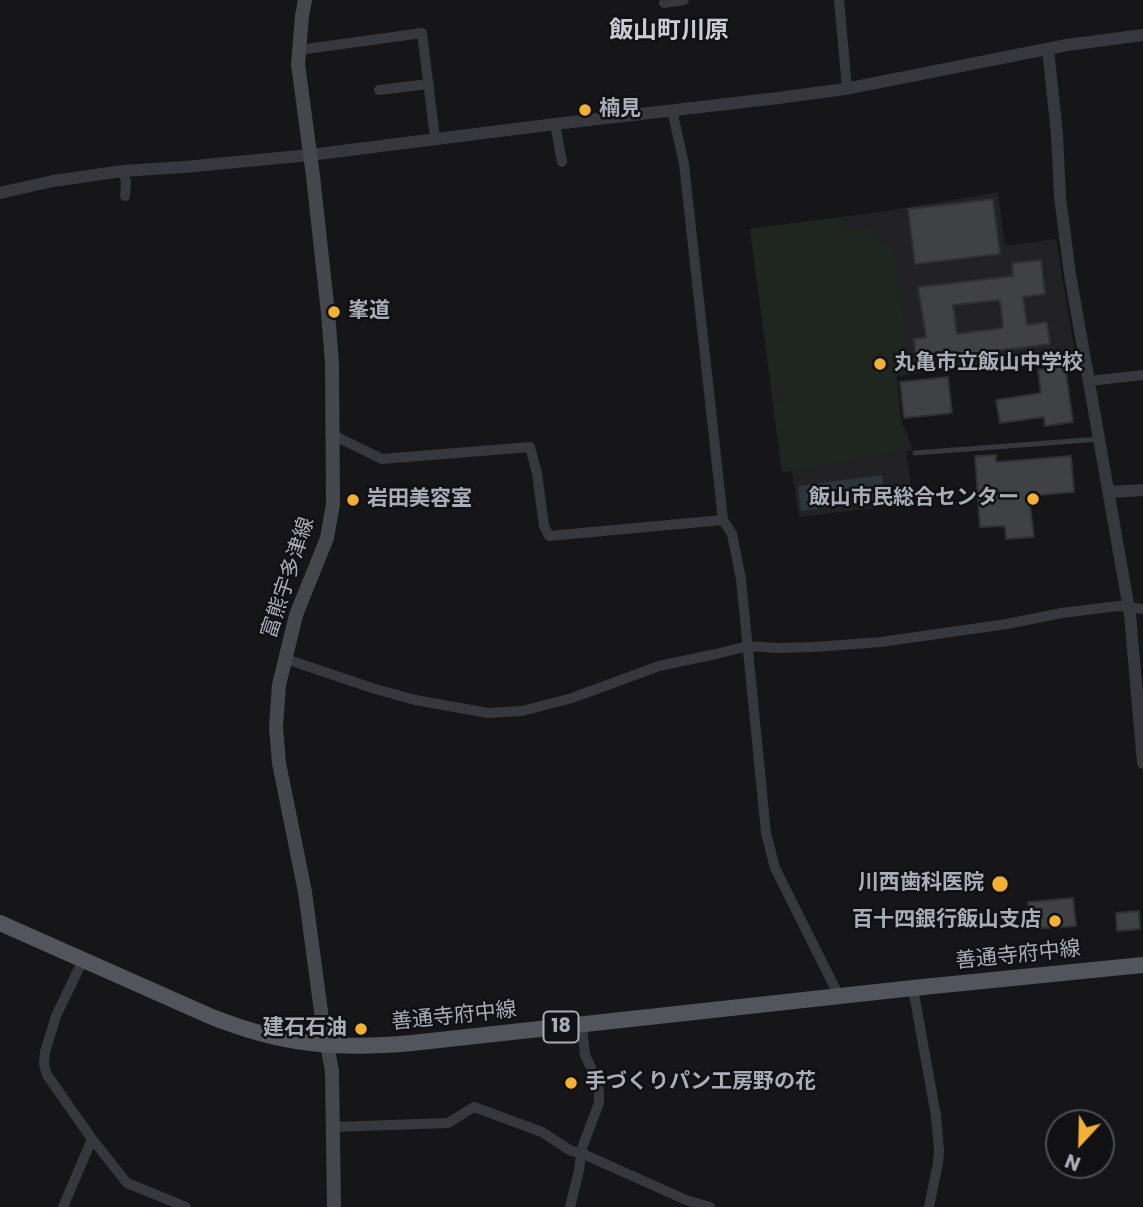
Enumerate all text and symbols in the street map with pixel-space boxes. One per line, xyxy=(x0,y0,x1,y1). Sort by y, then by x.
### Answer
district label: 飯山町川原 xyxy=(609,18,729,46)
place label: 楠見 xyxy=(599,97,641,123)
marker: 楠見 xyxy=(577,102,593,118)
place label: 峯道 xyxy=(348,299,390,325)
marker: 峯道 xyxy=(326,304,342,320)
place label: 丸亀市立飯山中学校 xyxy=(894,351,1083,377)
marker: 丸亀市立飯山中学校 xyxy=(872,356,888,372)
place label: 飯山市民総合センター xyxy=(809,486,1019,512)
place label: 岩田美容室 xyxy=(367,487,472,513)
marker: 飯山市民総合センター xyxy=(1025,491,1041,507)
marker: 岩田美容室 xyxy=(345,492,361,508)
street label: 富熊宇多津線 xyxy=(258,514,320,642)
place label: 川西歯科医院 xyxy=(858,871,984,897)
marker: 川西歯科医院 xyxy=(990,874,1010,894)
place label: 百十四銀行飯山支店 xyxy=(852,908,1041,934)
marker: 百十四銀行飯山支店 xyxy=(1047,913,1063,929)
street label: 善通寺府中線 xyxy=(954,937,1082,975)
street label: 善通寺府中線 xyxy=(390,998,518,1036)
road number: 18 xyxy=(544,1012,578,1042)
place label: 建石石油 xyxy=(263,1016,347,1042)
marker: 建石石油 xyxy=(353,1021,369,1037)
place label: 手づくりパン工房野の花 xyxy=(585,1070,816,1096)
marker: 手づくりパン工房野の花 xyxy=(563,1075,579,1091)
north arrow xyxy=(1045,1109,1115,1179)
text: N xyxy=(1061,1147,1084,1177)

